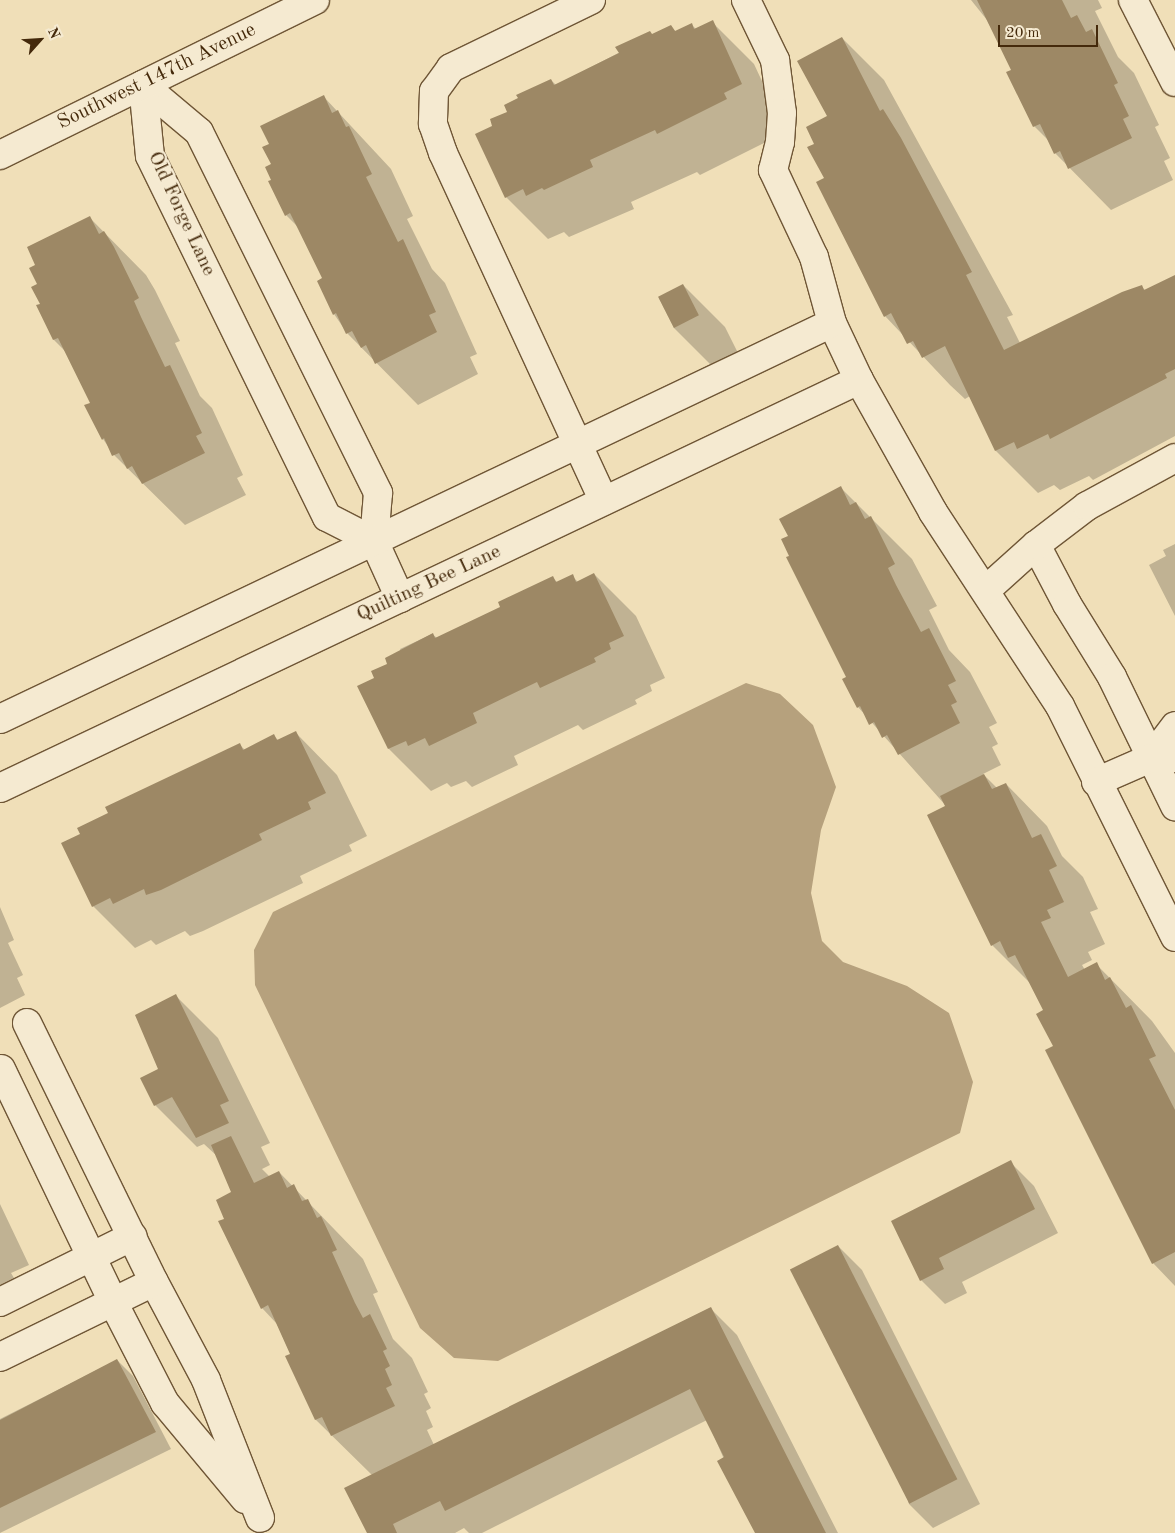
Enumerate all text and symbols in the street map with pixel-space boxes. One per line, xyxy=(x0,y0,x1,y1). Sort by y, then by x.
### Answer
north arrow xyxy=(15,15,65,65)
scale bar xyxy=(1000,15,1100,47)
street label: Southwest 147th Avenue xyxy=(54,18,260,136)
text: N xyxy=(45,26,62,41)
text: 20 m xyxy=(1006,26,1040,41)
street label: Old Forge Lane xyxy=(142,148,220,280)
street label: Quilting Bee Lane xyxy=(353,540,505,628)

